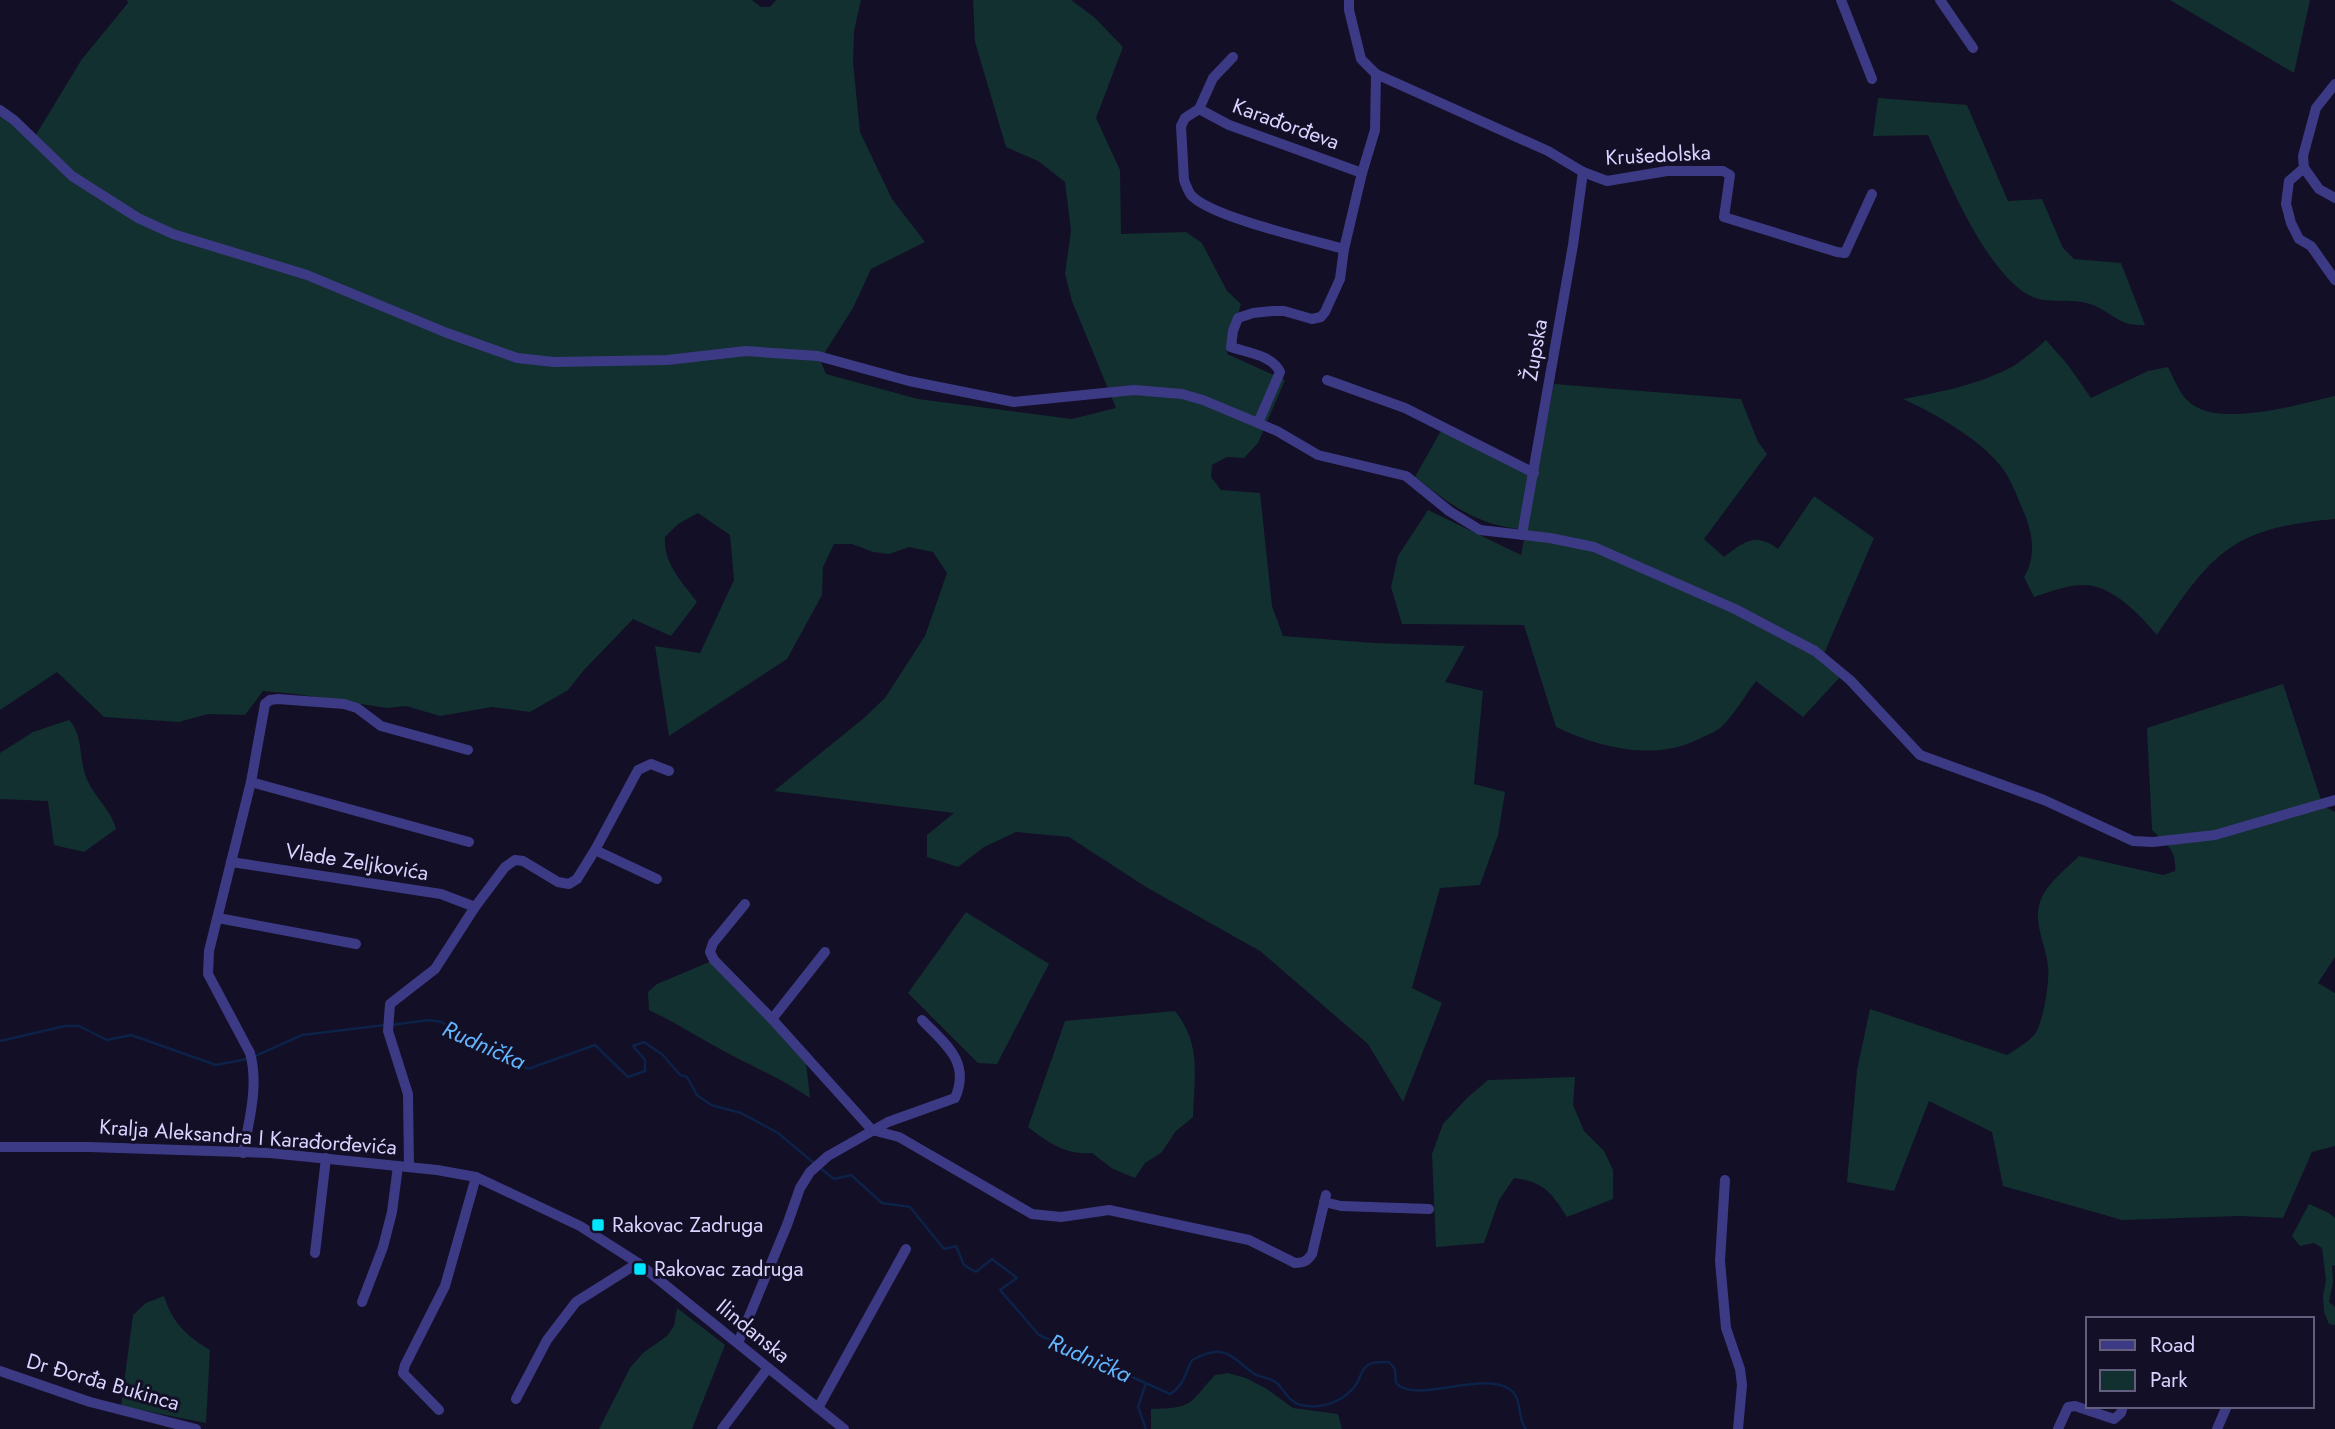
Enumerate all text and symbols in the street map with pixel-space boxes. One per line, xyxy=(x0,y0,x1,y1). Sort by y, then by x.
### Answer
street label: Karađorđeva xyxy=(1228,91,1344,157)
street label: Krušedolska xyxy=(1605,137,1711,173)
street label: Župska xyxy=(1515,317,1555,383)
street label: Vlade Zeljkovića xyxy=(283,836,431,888)
water label: Rudnička xyxy=(437,1012,531,1078)
street label: Kralja Aleksandra I Karađorđevića xyxy=(98,1112,398,1162)
place label: Rakovac Zadruga xyxy=(612,1210,763,1240)
marker: Rakovac Zadruga xyxy=(590,1217,606,1233)
place label: Rakovac zadruga xyxy=(654,1254,804,1284)
marker: Rakovac zadruga xyxy=(632,1261,648,1277)
street label: Ilindanska xyxy=(710,1292,796,1370)
legend xyxy=(2086,1317,2314,1408)
water label: Rudnička xyxy=(1043,1325,1137,1391)
text: Road xyxy=(2150,1330,2195,1360)
street label: Dr Đorđa Bukinca xyxy=(23,1346,183,1418)
text: Park xyxy=(2150,1365,2188,1395)

